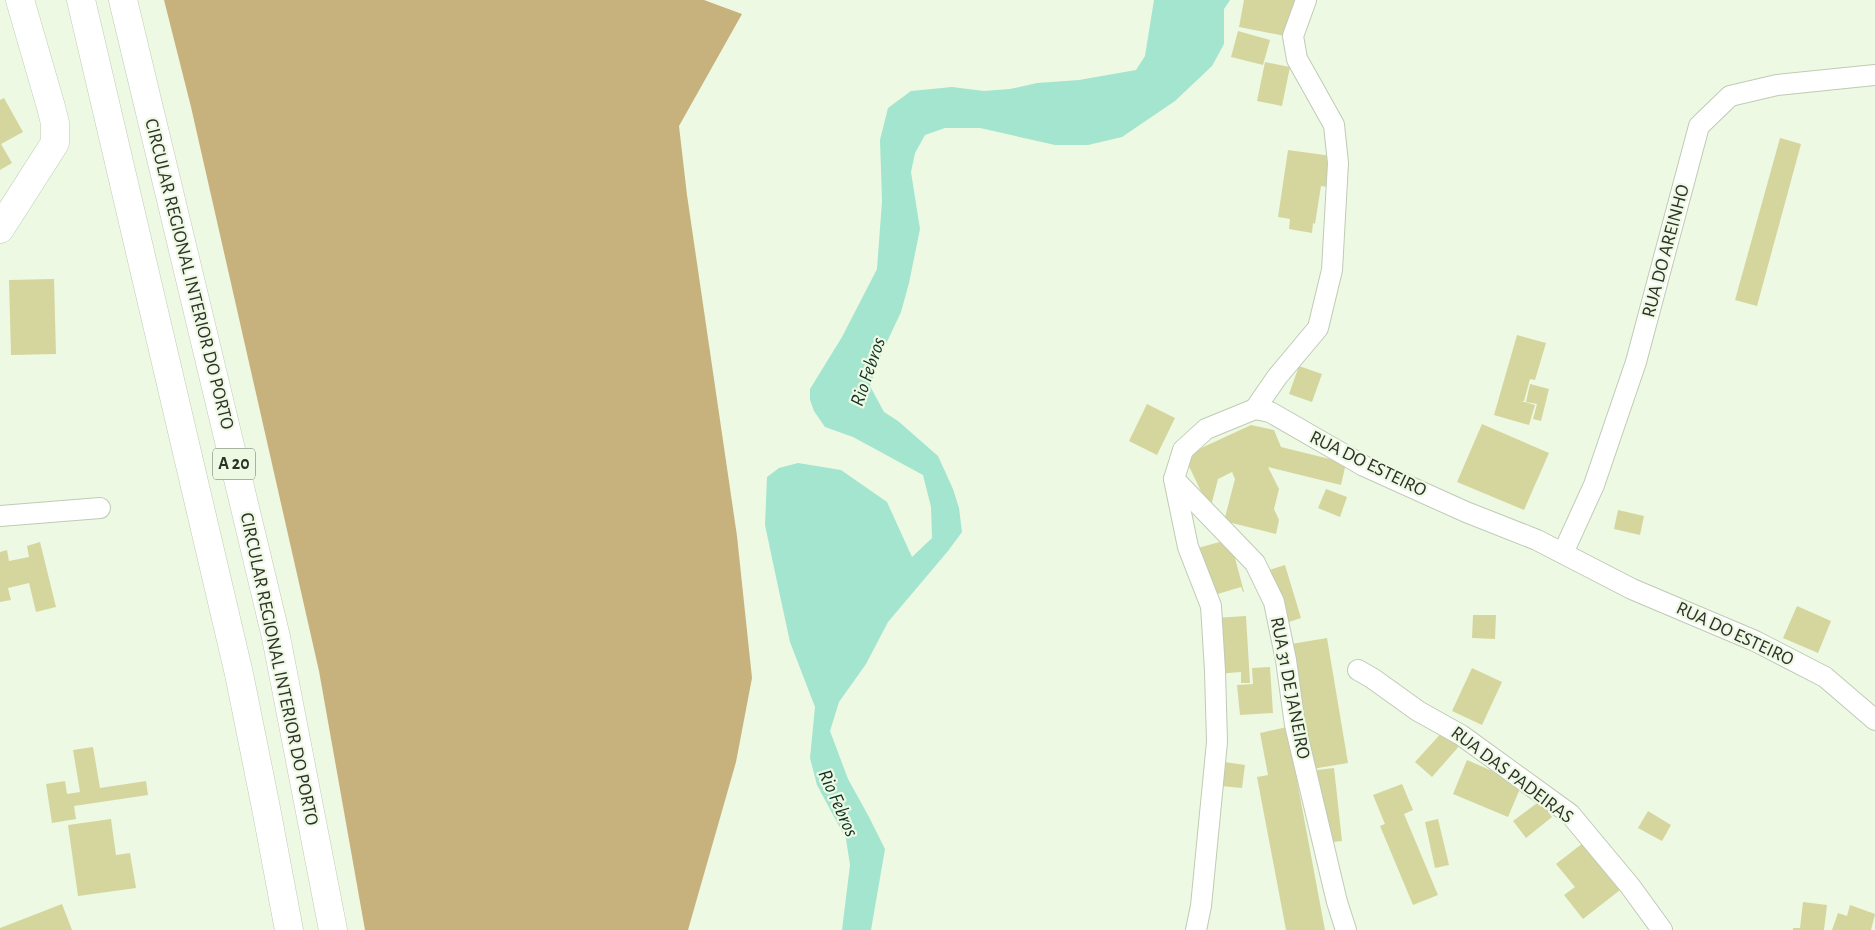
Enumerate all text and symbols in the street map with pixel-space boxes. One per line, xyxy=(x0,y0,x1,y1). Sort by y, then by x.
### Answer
street label: CIRCULAR REGIONAL INTERIOR DO PORTO xyxy=(141,117,237,431)
street label: RUA DO AREINHO xyxy=(1639,182,1693,320)
water label: Rio Febros xyxy=(847,335,889,409)
street label: RUA DO ESTEIRO xyxy=(1307,428,1429,500)
road number: A 20 xyxy=(213,448,255,479)
street label: CIRCULAR REGIONAL INTERIOR DO PORTO xyxy=(236,511,322,827)
street label: RUA DO ESTEIRO xyxy=(1673,599,1797,669)
street label: RUA 31 DE JANEIRO xyxy=(1267,615,1313,761)
street label: RUA DAS PADEIRAS xyxy=(1447,723,1577,827)
water label: Rio Febros xyxy=(814,766,862,840)

